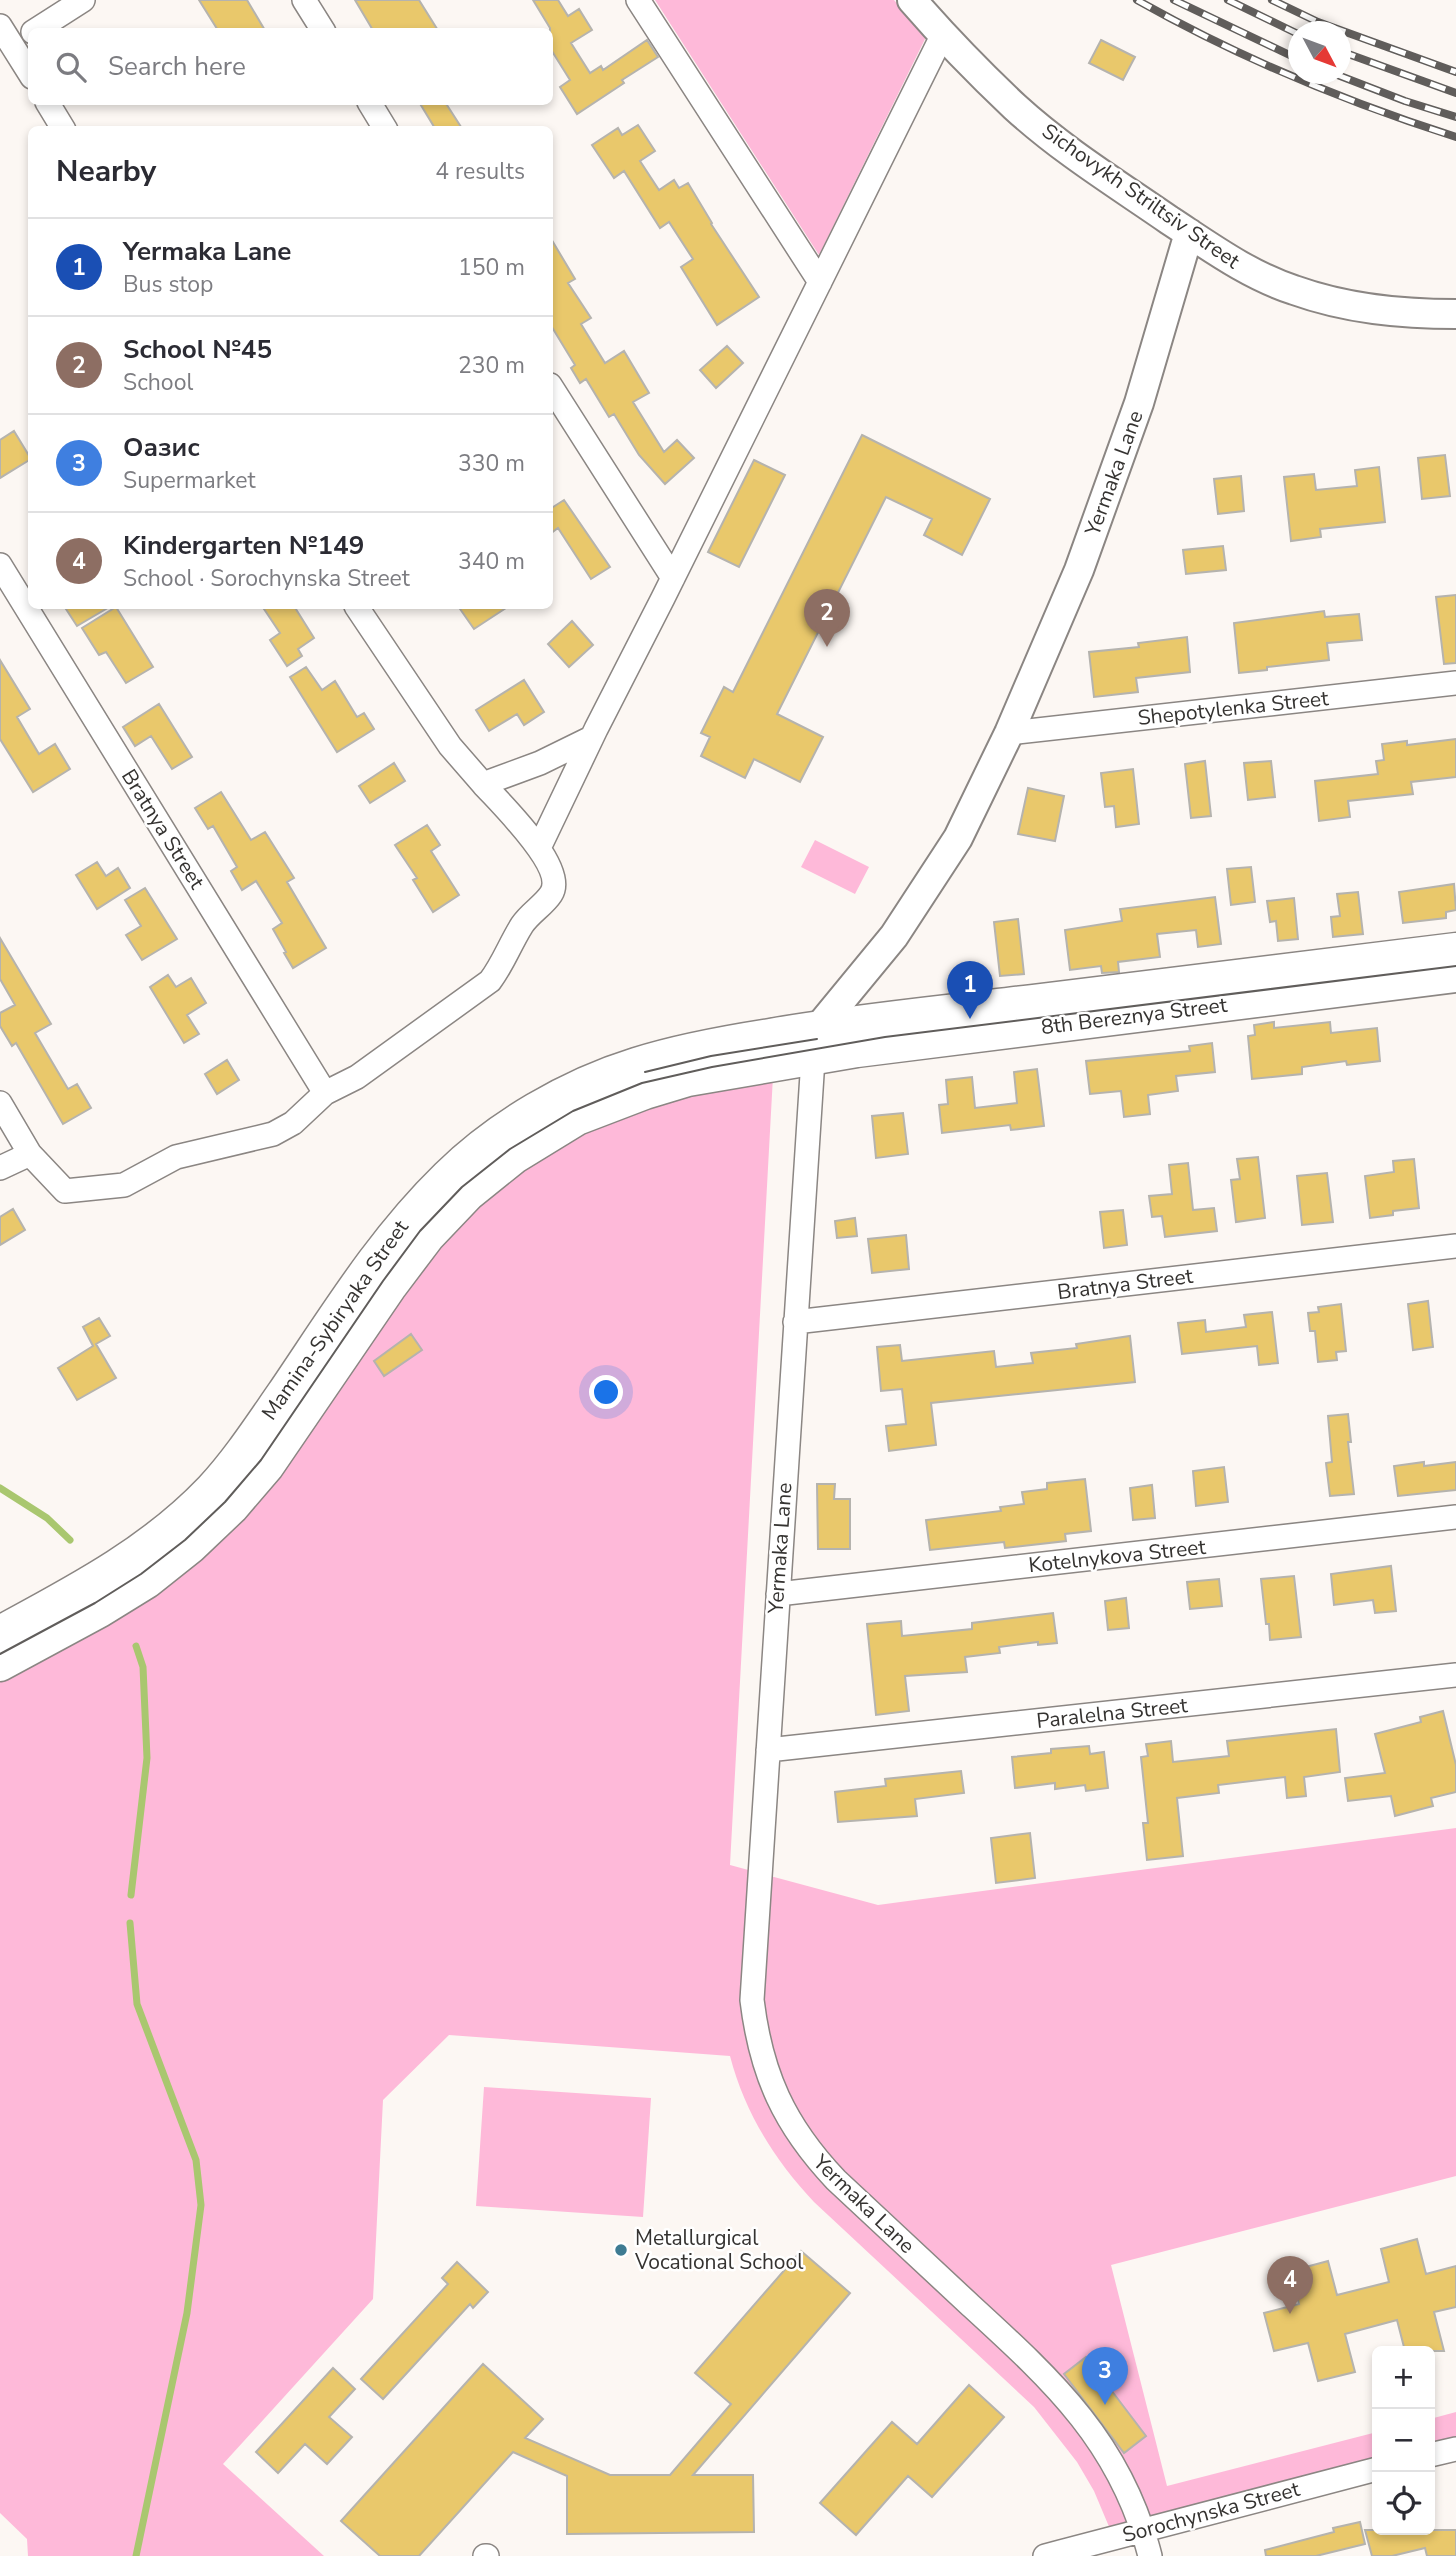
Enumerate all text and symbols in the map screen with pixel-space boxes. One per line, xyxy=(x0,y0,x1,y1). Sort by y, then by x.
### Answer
north arrow xyxy=(1288,21,1351,84)
search box xyxy=(28,28,553,105)
icon: search xyxy=(52,48,90,86)
text: Search here xyxy=(108,49,246,84)
street label: Sichovykh Striltsiv Street xyxy=(1037,117,1246,275)
text: Nearby xyxy=(56,151,156,192)
text: 4 results xyxy=(435,156,525,187)
text: Yermaka Lane xyxy=(123,234,291,269)
text: 1 xyxy=(72,252,86,283)
text: 150 m xyxy=(458,252,525,283)
text: Bus stop xyxy=(123,269,214,300)
text: School №45 xyxy=(123,332,272,367)
text: 2 xyxy=(72,350,86,381)
text: 230 m xyxy=(458,350,525,381)
text: School xyxy=(123,367,193,398)
street label: Yermaka Lane xyxy=(1078,407,1150,540)
text: Оазис xyxy=(123,430,200,465)
text: 3 xyxy=(72,448,86,479)
text: 330 m xyxy=(458,448,525,479)
text: Supermarket xyxy=(123,465,256,496)
text: Kindergarten №149 xyxy=(123,528,364,563)
text: 4 xyxy=(72,546,86,577)
text: 340 m xyxy=(458,546,525,577)
text: School · Sorochynska Street xyxy=(123,563,410,594)
pin: 2 xyxy=(804,589,850,647)
street label: Shepotylenka Street xyxy=(1136,684,1330,732)
street label: Bratnya Street xyxy=(115,764,211,895)
pin: 1 xyxy=(947,961,993,1019)
street label: 8th Bereznya Street xyxy=(1039,991,1229,1041)
street label: Mamina-Sybiryaka Street xyxy=(255,1214,415,1426)
street label: Bratnya Street xyxy=(1056,1262,1195,1306)
your location xyxy=(589,1375,623,1409)
street label: Yermaka Lane xyxy=(761,1482,799,1615)
street label: Kotelnykova Street xyxy=(1027,1533,1208,1579)
street label: Paralelna Street xyxy=(1035,1691,1190,1735)
street label: Yermaka Lane xyxy=(806,2148,921,2260)
place label: Metallurgical Vocational School xyxy=(634,2224,804,2276)
marker: Metallurgical Vocational School xyxy=(613,2242,629,2258)
pin: 4 xyxy=(1267,2256,1313,2314)
map controls xyxy=(1372,2346,1435,2535)
button: + xyxy=(1372,2346,1435,2409)
pin: 3 xyxy=(1082,2347,1128,2405)
button: − xyxy=(1372,2409,1435,2472)
button: locate xyxy=(1372,2472,1435,2535)
street label: Sorochynska Street xyxy=(1119,2475,1303,2549)

